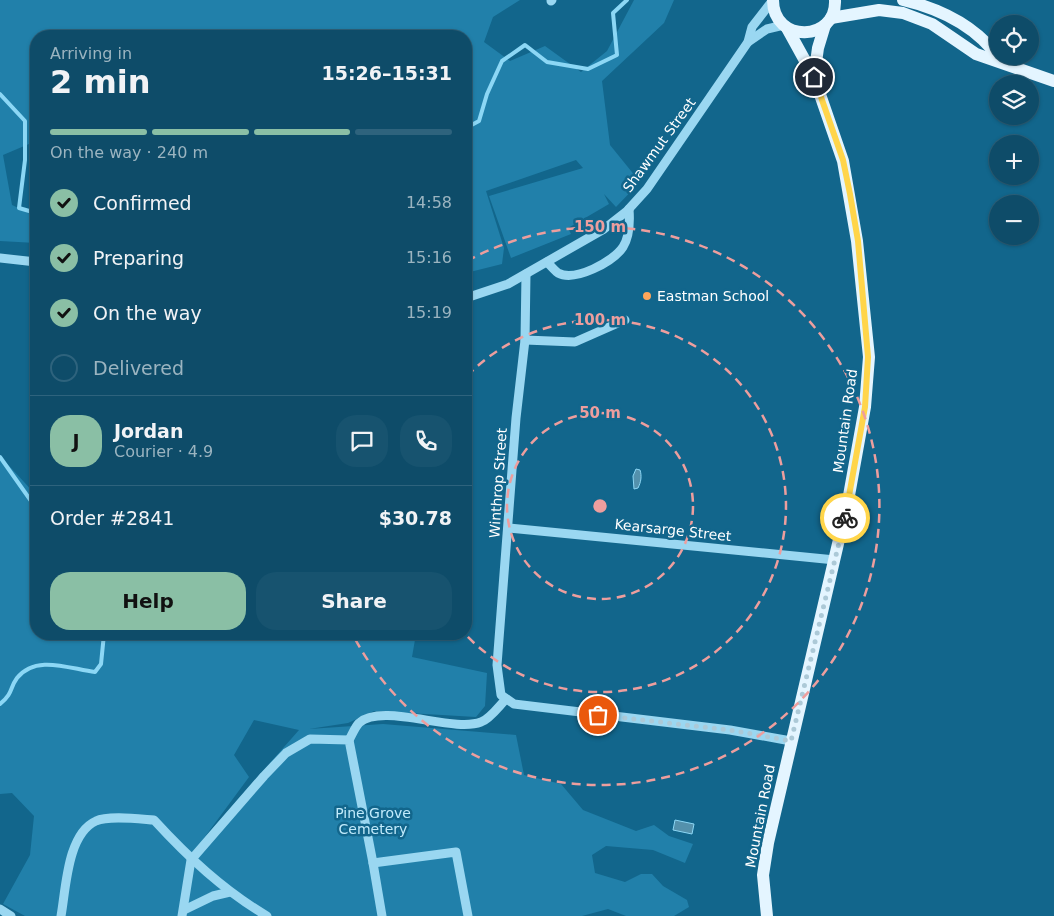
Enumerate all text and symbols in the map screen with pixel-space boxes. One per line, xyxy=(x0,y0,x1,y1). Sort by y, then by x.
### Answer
map controls xyxy=(989,15,1039,245)
button: locate xyxy=(989,15,1039,65)
text: Arriving in xyxy=(50,44,132,63)
pin xyxy=(793,56,835,98)
text: 15:26–15:31 xyxy=(322,62,452,84)
text: 2 min xyxy=(50,63,151,101)
icon: home xyxy=(800,63,828,91)
button: layers xyxy=(989,75,1039,125)
street label: Shawmut Street xyxy=(619,94,699,195)
button: + xyxy=(989,135,1039,185)
text: On the way · 240 m xyxy=(50,143,208,162)
icon: check xyxy=(50,189,78,217)
text: Confirmed xyxy=(93,192,192,214)
text: 14:58 xyxy=(406,193,452,212)
button: − xyxy=(989,195,1039,245)
text: 150 m xyxy=(574,218,626,236)
icon: check xyxy=(50,244,78,272)
text: Preparing xyxy=(93,247,184,269)
text: 15:16 xyxy=(406,248,452,267)
place label: Eastman School xyxy=(657,288,769,304)
marker: Eastman School xyxy=(641,290,653,302)
icon: check xyxy=(50,299,78,327)
text: On the way xyxy=(93,302,202,324)
text: 15:19 xyxy=(406,303,452,322)
text: 100 m xyxy=(574,311,626,329)
text: Delivered xyxy=(93,357,184,379)
street label: Mountain Road xyxy=(830,368,860,474)
text: 50 m xyxy=(579,404,621,422)
button: chat xyxy=(336,415,388,467)
button: phone xyxy=(400,415,452,467)
text: Jordan xyxy=(114,420,183,442)
street label: Winthrop Street xyxy=(486,427,510,539)
text: J xyxy=(72,430,80,452)
text: Courier · 4.9 xyxy=(114,442,213,461)
courier xyxy=(820,493,870,543)
centre of rings xyxy=(591,497,609,515)
icon: bike xyxy=(831,504,859,532)
text: Order #2841 xyxy=(50,507,174,529)
text: $30.78 xyxy=(379,507,452,529)
street label: Kearsarge Street xyxy=(614,516,733,544)
button: Help xyxy=(50,572,246,630)
button: Share xyxy=(256,572,452,630)
pin xyxy=(577,694,619,736)
icon: bag xyxy=(584,701,612,729)
street label: Mountain Road xyxy=(742,763,778,869)
park label: Pine Grove Cemetery xyxy=(335,805,411,837)

